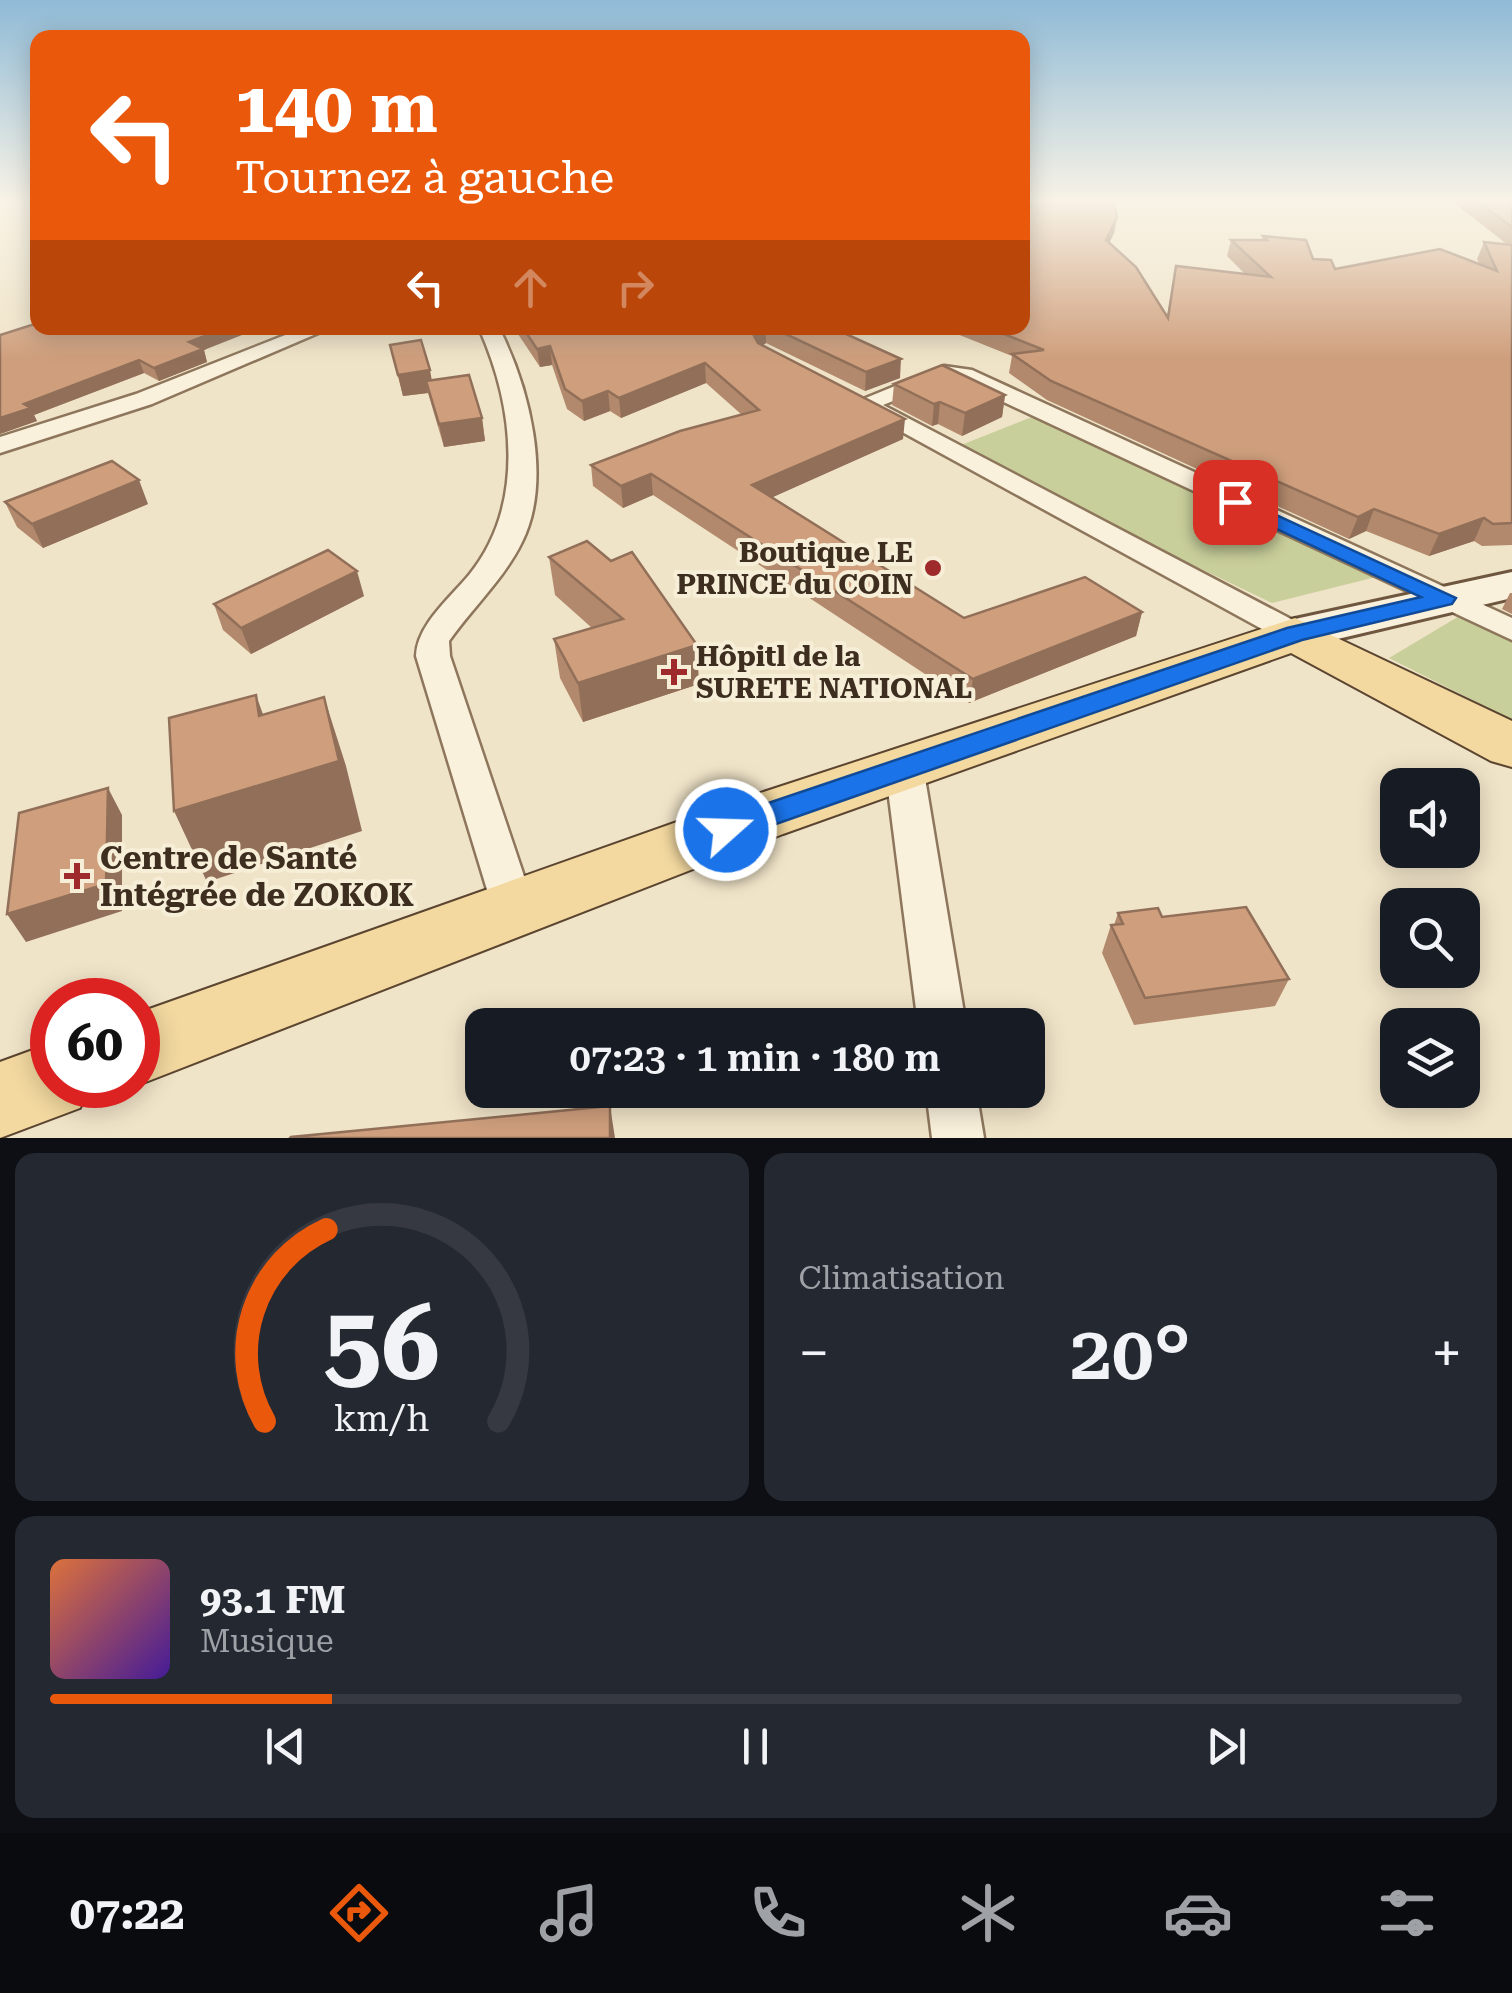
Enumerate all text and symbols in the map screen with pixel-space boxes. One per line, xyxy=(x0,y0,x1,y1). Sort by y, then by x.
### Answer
text: 140 m xyxy=(235,67,438,149)
icon: left xyxy=(70,70,200,200)
text: Tournez à gauche xyxy=(235,151,614,204)
icon: left xyxy=(398,260,453,315)
icon: ahead xyxy=(503,260,558,315)
icon: right xyxy=(608,260,663,315)
pin xyxy=(1193,460,1278,545)
icon: arrive xyxy=(1208,475,1263,530)
place label: Boutique LE PRINCE du COIN xyxy=(676,536,913,601)
marker: Boutique LE PRINCE du COIN xyxy=(922,557,944,579)
place label: Hôpitl de la SURETE NATIONAL xyxy=(696,640,972,705)
marker: Hôpitl de la SURETE NATIONAL xyxy=(661,659,687,685)
map controls xyxy=(1380,768,1480,1108)
button: sound xyxy=(1380,768,1480,868)
position arrow xyxy=(674,778,778,882)
place label: Centre de Santé Intégrée de ZOKOK xyxy=(100,839,414,914)
marker: Centre de Santé Intégrée de ZOKOK xyxy=(64,863,90,889)
button: search xyxy=(1380,888,1480,988)
speed limit sign: 60 xyxy=(30,978,160,1108)
button: layers xyxy=(1380,1008,1480,1108)
text: 07:23 · 1 min · 180 m xyxy=(570,1036,941,1080)
text: Climatisation xyxy=(799,1259,1005,1297)
text: 56 xyxy=(324,1283,440,1404)
text: 20° xyxy=(1070,1309,1191,1397)
text: − xyxy=(799,1321,829,1385)
text: + xyxy=(1431,1321,1462,1385)
text: km/h xyxy=(334,1398,430,1440)
text: 93.1 FM xyxy=(200,1578,346,1622)
text: Musique xyxy=(200,1622,334,1660)
icon: previous xyxy=(258,1719,313,1774)
icon: pause xyxy=(728,1719,783,1774)
icon: next xyxy=(1199,1719,1254,1774)
icon: directions xyxy=(324,1878,394,1948)
icon: music xyxy=(534,1878,604,1948)
icon: phone xyxy=(743,1878,813,1948)
icon: climate xyxy=(953,1878,1023,1948)
icon: car xyxy=(1163,1878,1233,1948)
icon: filters xyxy=(1372,1878,1442,1948)
text: 07:22 xyxy=(70,1887,185,1940)

